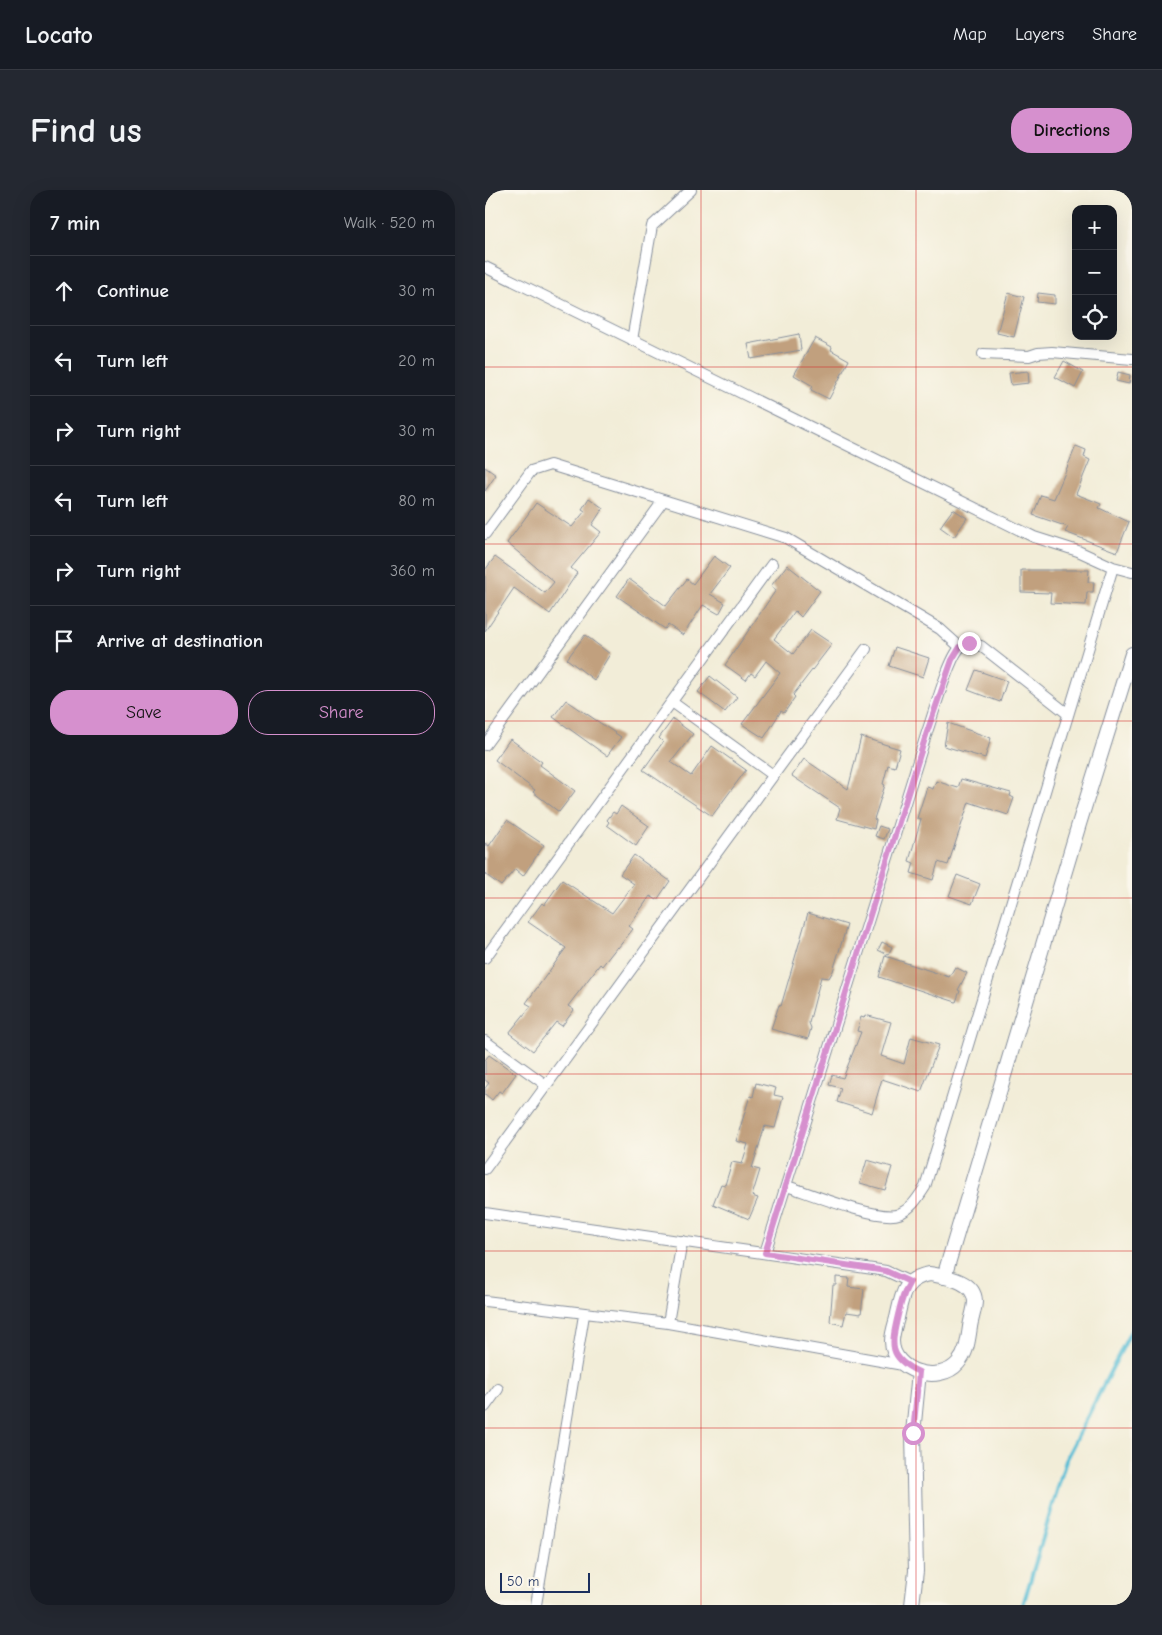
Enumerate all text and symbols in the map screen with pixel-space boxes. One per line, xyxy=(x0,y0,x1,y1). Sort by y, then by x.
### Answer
text: Locato xyxy=(25,21,93,49)
text: Map xyxy=(953,24,987,45)
text: Layers xyxy=(1015,24,1064,45)
text: Share xyxy=(1092,24,1137,45)
button: Directions xyxy=(1011,108,1132,153)
text: Find us xyxy=(30,110,142,151)
map controls xyxy=(1072,205,1117,340)
button: + xyxy=(1072,205,1117,250)
text: 7 min xyxy=(50,211,100,235)
text: Walk · 520 m xyxy=(344,214,435,232)
button: − xyxy=(1072,250,1117,295)
icon: ahead xyxy=(50,277,78,305)
text: Continue xyxy=(97,280,169,302)
text: 30 m xyxy=(399,282,435,300)
button: locate xyxy=(1072,295,1117,340)
icon: left xyxy=(50,347,78,375)
text: Turn left xyxy=(97,350,168,372)
text: 20 m xyxy=(398,352,435,370)
icon: right xyxy=(50,417,78,445)
text: Turn right xyxy=(97,420,181,442)
text: 30 m xyxy=(399,422,435,440)
icon: left xyxy=(50,487,78,515)
text: Turn left xyxy=(97,490,168,512)
text: 80 m xyxy=(398,492,435,510)
icon: right xyxy=(50,557,78,585)
text: Turn right xyxy=(97,560,181,582)
text: 360 m xyxy=(390,562,435,580)
icon: arrive xyxy=(50,627,78,655)
text: Arrive at destination xyxy=(97,630,263,652)
route end xyxy=(958,632,981,655)
button: Save xyxy=(50,690,238,735)
button: Share xyxy=(248,690,435,735)
route start xyxy=(902,1422,925,1445)
scale bar xyxy=(500,1570,590,1593)
text: 50 m xyxy=(507,1573,539,1590)

